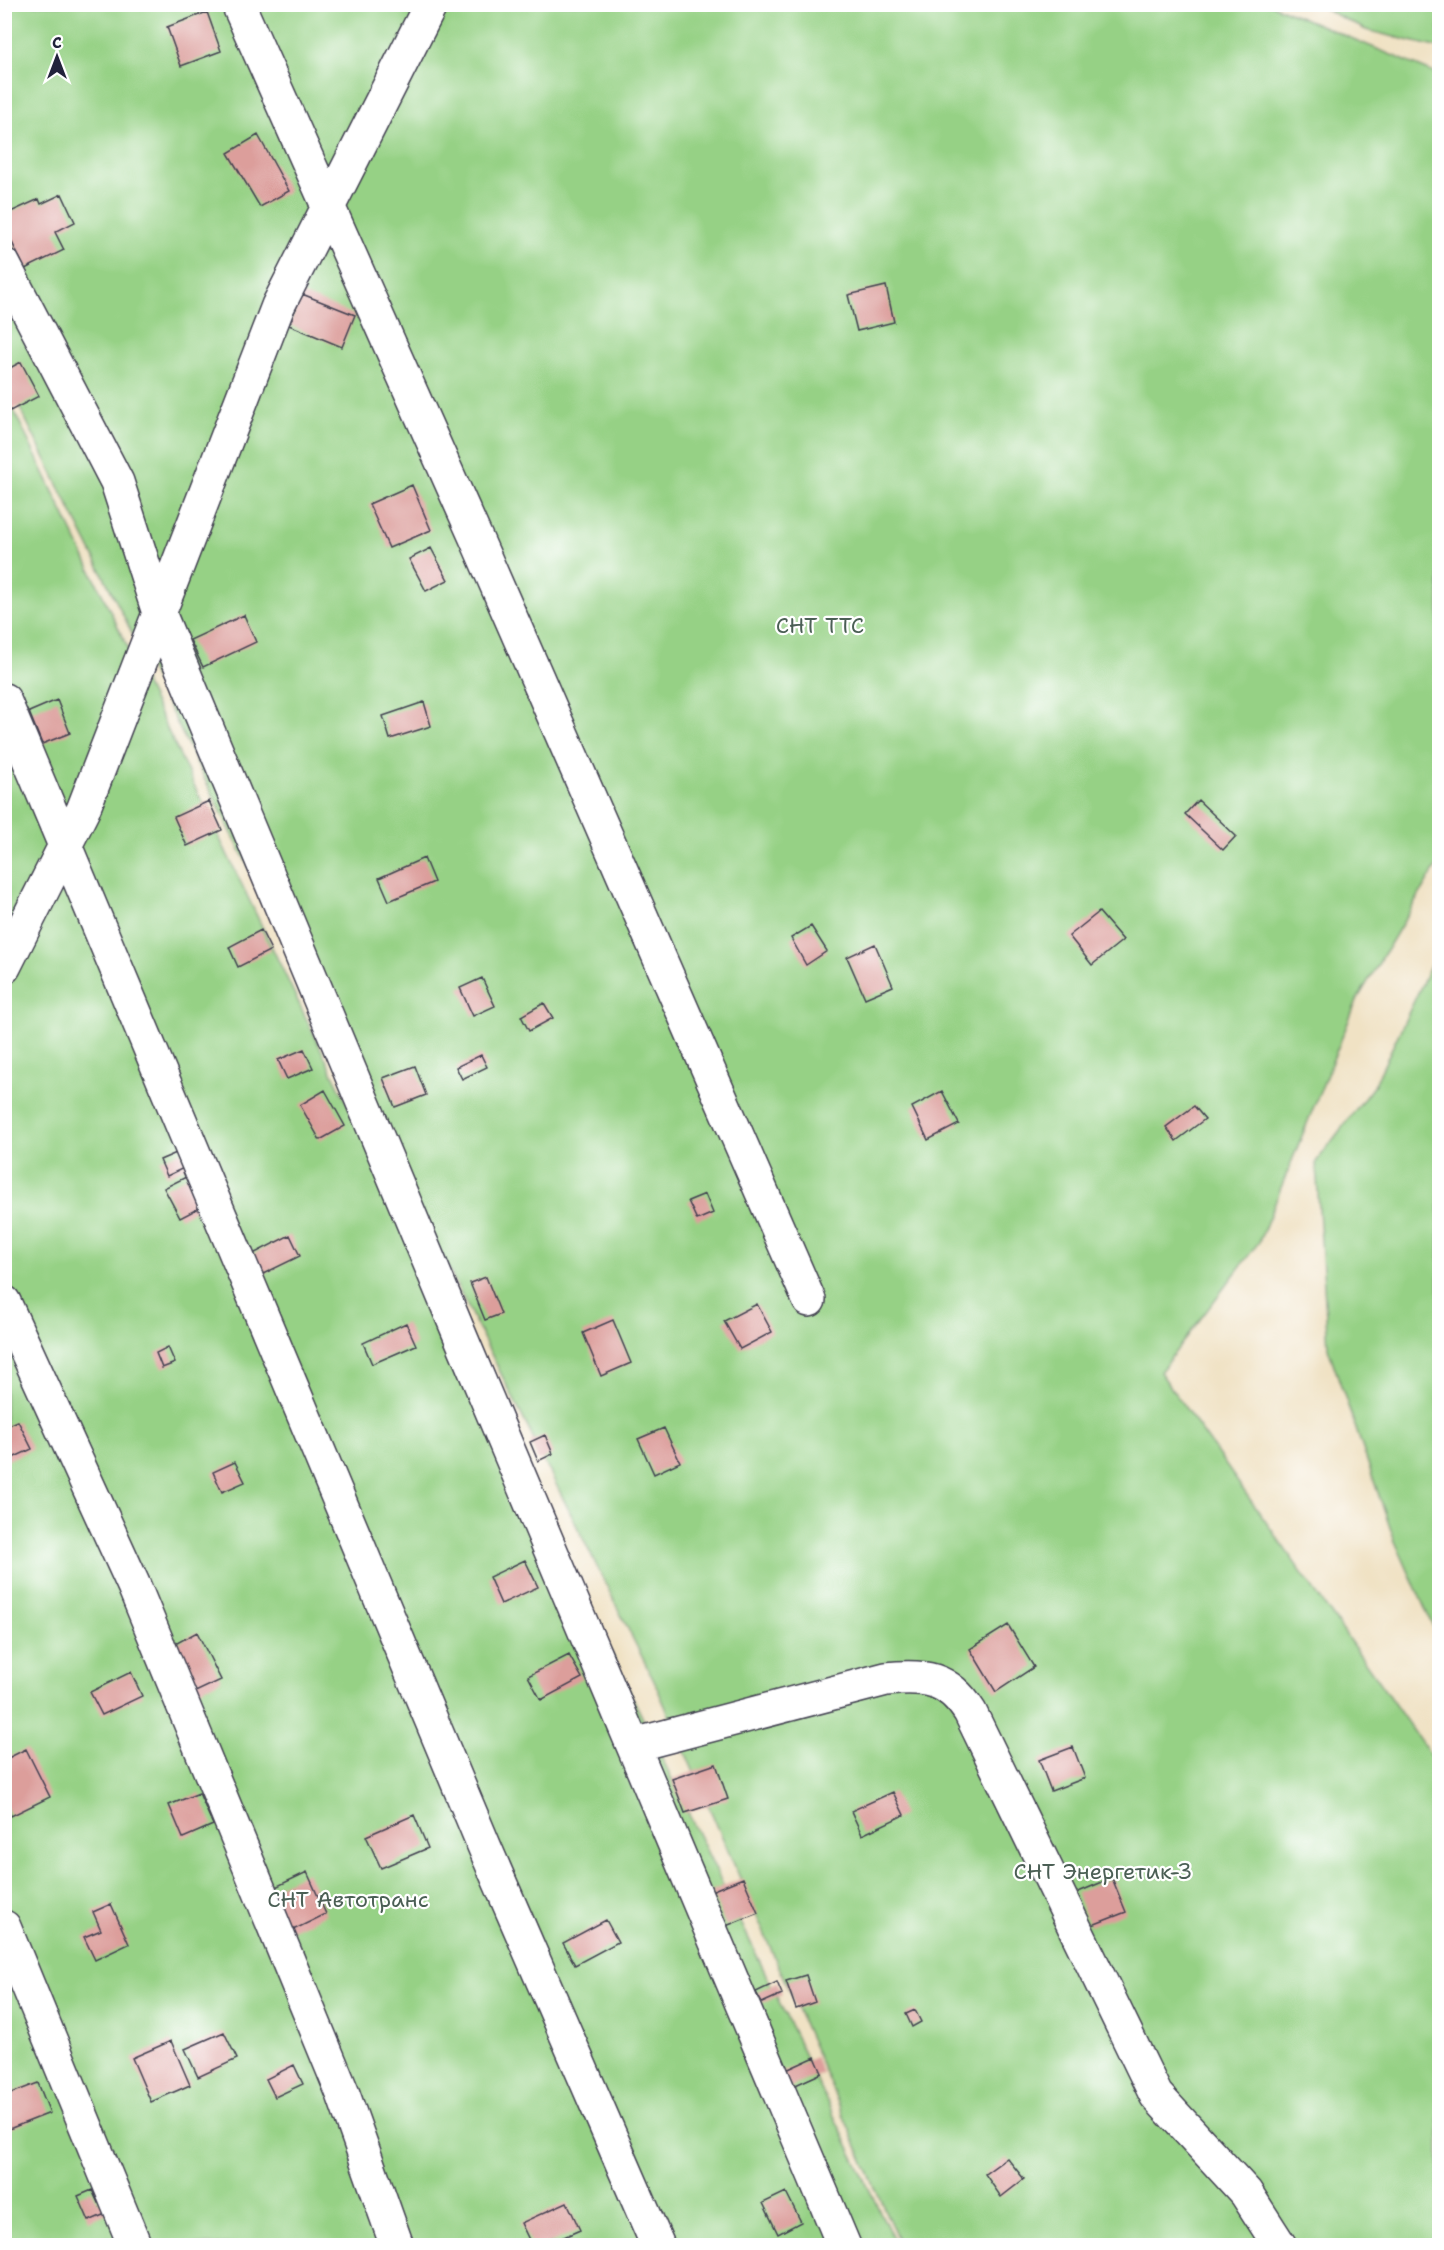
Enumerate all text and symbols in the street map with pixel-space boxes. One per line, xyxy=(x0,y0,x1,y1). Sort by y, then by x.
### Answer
north arrow xyxy=(27,27,87,87)
text: С xyxy=(52,32,62,53)
park label: СНТ ТТС xyxy=(776,611,864,640)
park label: СНТ Энергетик-3 xyxy=(1014,1857,1192,1886)
park label: СНТ Автотранс xyxy=(267,1885,429,1914)

